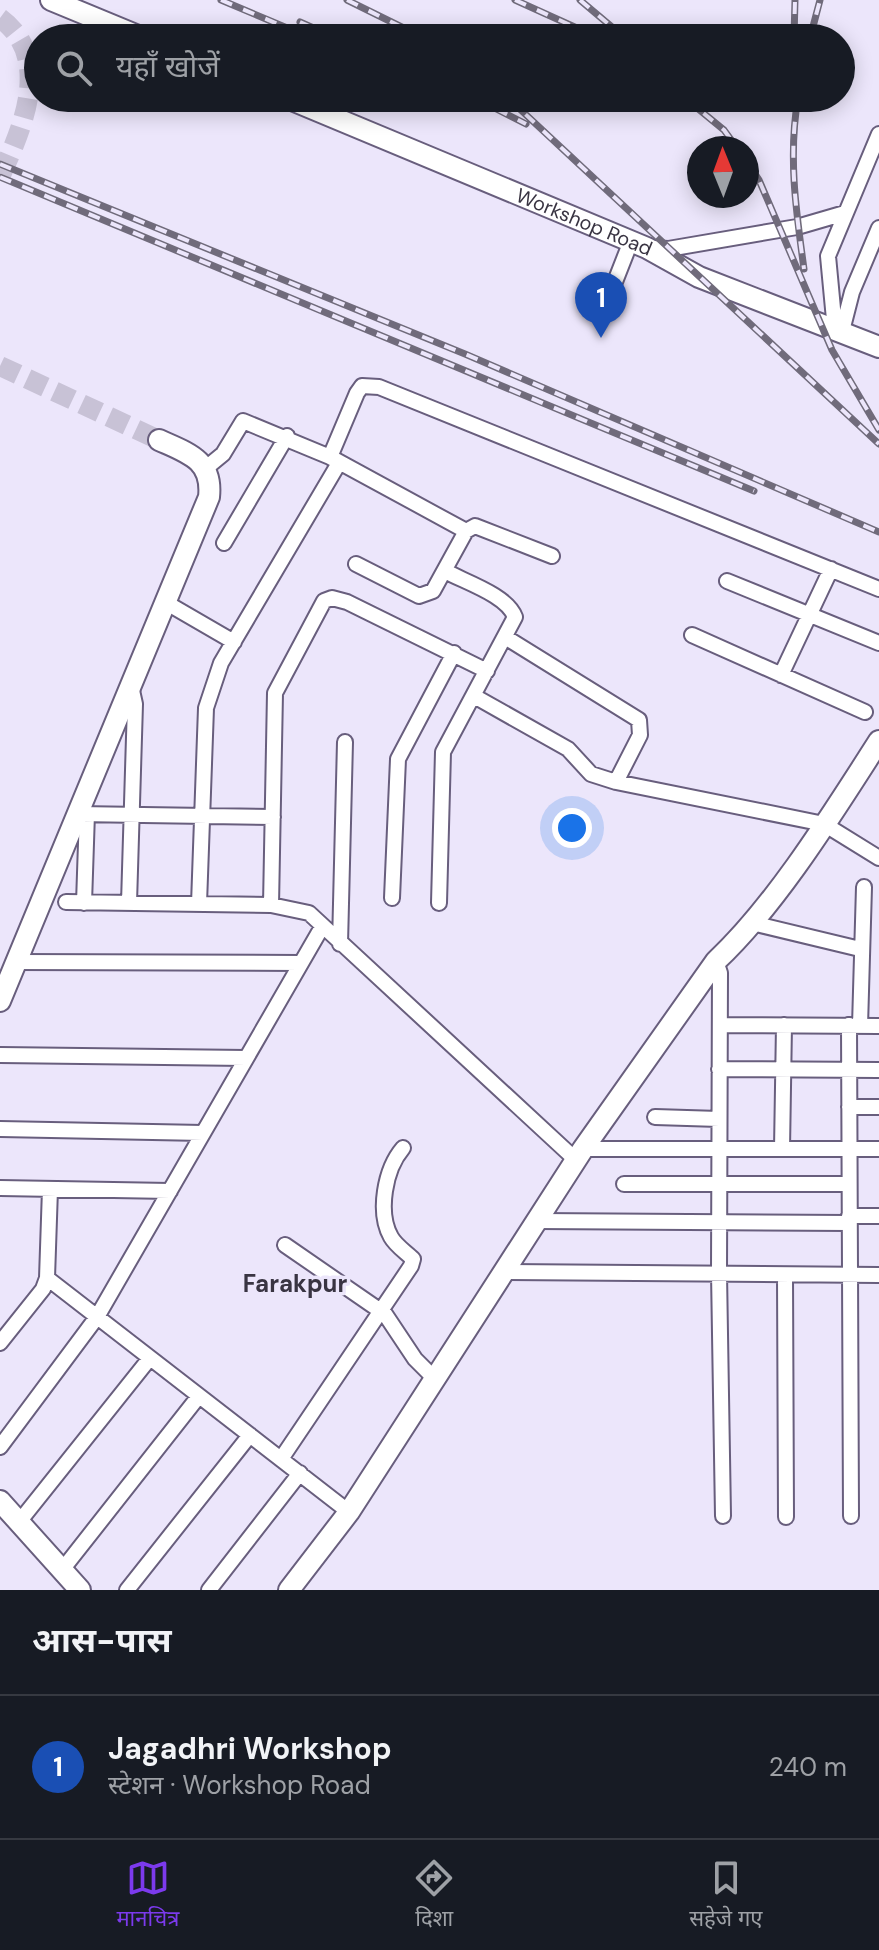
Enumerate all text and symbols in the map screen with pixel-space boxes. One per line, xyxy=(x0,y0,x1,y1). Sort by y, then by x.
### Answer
search box xyxy=(24,24,855,112)
icon: search xyxy=(52,46,96,90)
text: यहाँ खोजें xyxy=(116,47,220,86)
north arrow xyxy=(687,136,759,208)
street label: Workshop Road xyxy=(512,182,656,262)
pin: 1 xyxy=(575,272,627,338)
your location xyxy=(552,808,592,848)
district label: Farakpur xyxy=(243,1268,347,1299)
text: आस-पास xyxy=(32,1618,172,1663)
text: Jagadhri Workshop xyxy=(108,1729,392,1768)
text: 1 xyxy=(53,1750,63,1784)
text: 240 m xyxy=(769,1750,847,1784)
text: स्टेशन · Workshop Road xyxy=(108,1768,371,1802)
tab: मानचित्र xyxy=(116,1856,179,1935)
tab: दिशा xyxy=(412,1856,456,1935)
tab: सहेजे गए xyxy=(689,1856,763,1935)

